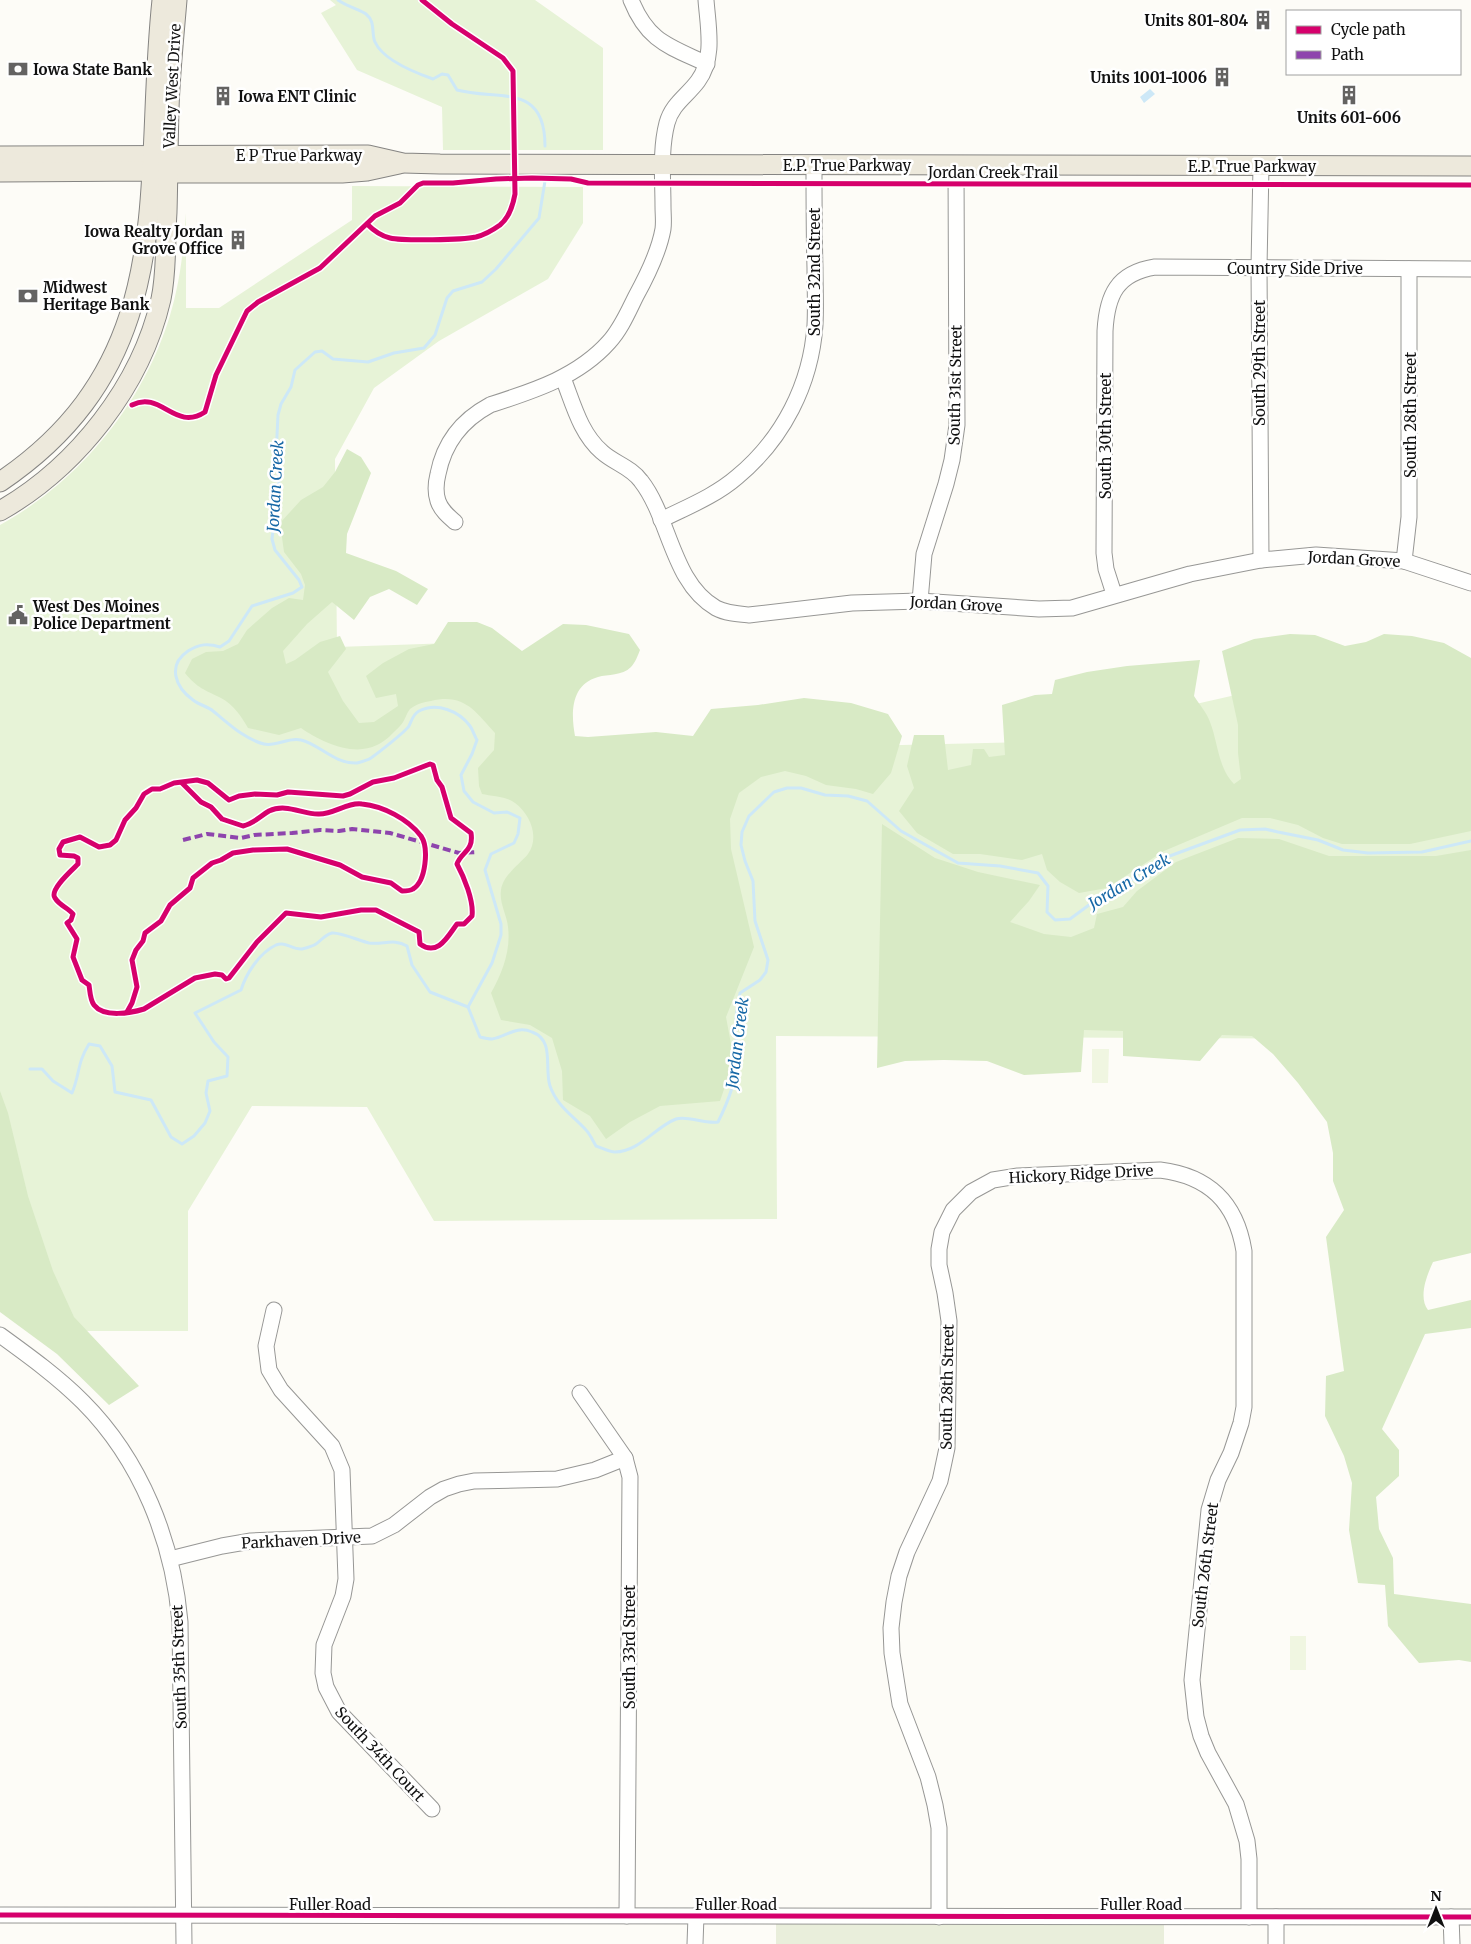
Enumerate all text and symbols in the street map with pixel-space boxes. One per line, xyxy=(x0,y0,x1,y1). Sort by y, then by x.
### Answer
building icon: Units 801-804 xyxy=(1252,9,1274,31)
legend xyxy=(1286,10,1461,75)
place label: Units 801-804 xyxy=(1144,11,1248,30)
text: Cycle path xyxy=(1331,20,1406,39)
street label: Valley West Drive xyxy=(159,23,185,150)
text: Path xyxy=(1331,45,1364,64)
bank icon: Iowa State Bank xyxy=(7,58,29,80)
place label: Iowa State Bank xyxy=(33,60,152,79)
building icon: Units 1001-1006 xyxy=(1211,66,1233,88)
place label: Units 1001-1006 xyxy=(1090,68,1207,87)
building icon: Units 601-606 xyxy=(1338,84,1360,106)
building icon: Iowa ENT Clinic xyxy=(212,85,234,107)
place label: Iowa ENT Clinic xyxy=(238,87,357,106)
place label: Units 601-606 xyxy=(1297,108,1401,127)
street label: E P True Parkway xyxy=(236,146,363,165)
street label: E.P. True Parkway xyxy=(783,156,911,175)
street label: E.P. True Parkway xyxy=(1188,157,1316,176)
street label: Jordan Creek Trail xyxy=(927,163,1059,182)
street label: South 32nd Street xyxy=(805,207,824,336)
place label: Iowa Realty Jordan Grove Office xyxy=(84,222,223,258)
building icon: Iowa Realty Jordan Grove Office xyxy=(227,229,249,251)
street label: Country Side Drive xyxy=(1227,259,1363,278)
place label: Midwest Heritage Bank xyxy=(43,278,150,314)
bank icon: Midwest Heritage Bank xyxy=(17,285,39,307)
street label: South 29th Street xyxy=(1250,300,1269,426)
street label: South 31st Street xyxy=(944,324,966,445)
street label: South 28th Street xyxy=(1401,352,1420,478)
street label: South 30th Street xyxy=(1096,373,1115,499)
water label: Jordan Creek xyxy=(263,439,287,534)
street label: Jordan Grove xyxy=(1306,547,1401,571)
street label: Jordan Grove xyxy=(908,592,1003,616)
place label: West Des Moines Police Department xyxy=(32,597,171,633)
public building icon: West Des Moines Police Department xyxy=(7,604,29,626)
water label: Jordan Creek xyxy=(1083,849,1174,914)
water label: Jordan Creek xyxy=(721,996,753,1092)
street label: Hickory Ridge Drive xyxy=(1008,1161,1154,1187)
street label: South 28th Street xyxy=(936,1324,958,1450)
street label: South 26th Street xyxy=(1188,1501,1222,1629)
street label: Parkhaven Drive xyxy=(241,1527,361,1553)
street label: South 33rd Street xyxy=(620,1585,639,1709)
street label: South 35th Street xyxy=(167,1604,191,1730)
street label: South 34th Court xyxy=(331,1702,429,1806)
north arrow xyxy=(1411,1884,1461,1934)
text: N xyxy=(1430,1887,1442,1905)
street label: Fuller Road xyxy=(289,1895,371,1914)
street label: Fuller Road xyxy=(695,1895,777,1914)
street label: Fuller Road xyxy=(1100,1895,1182,1914)

